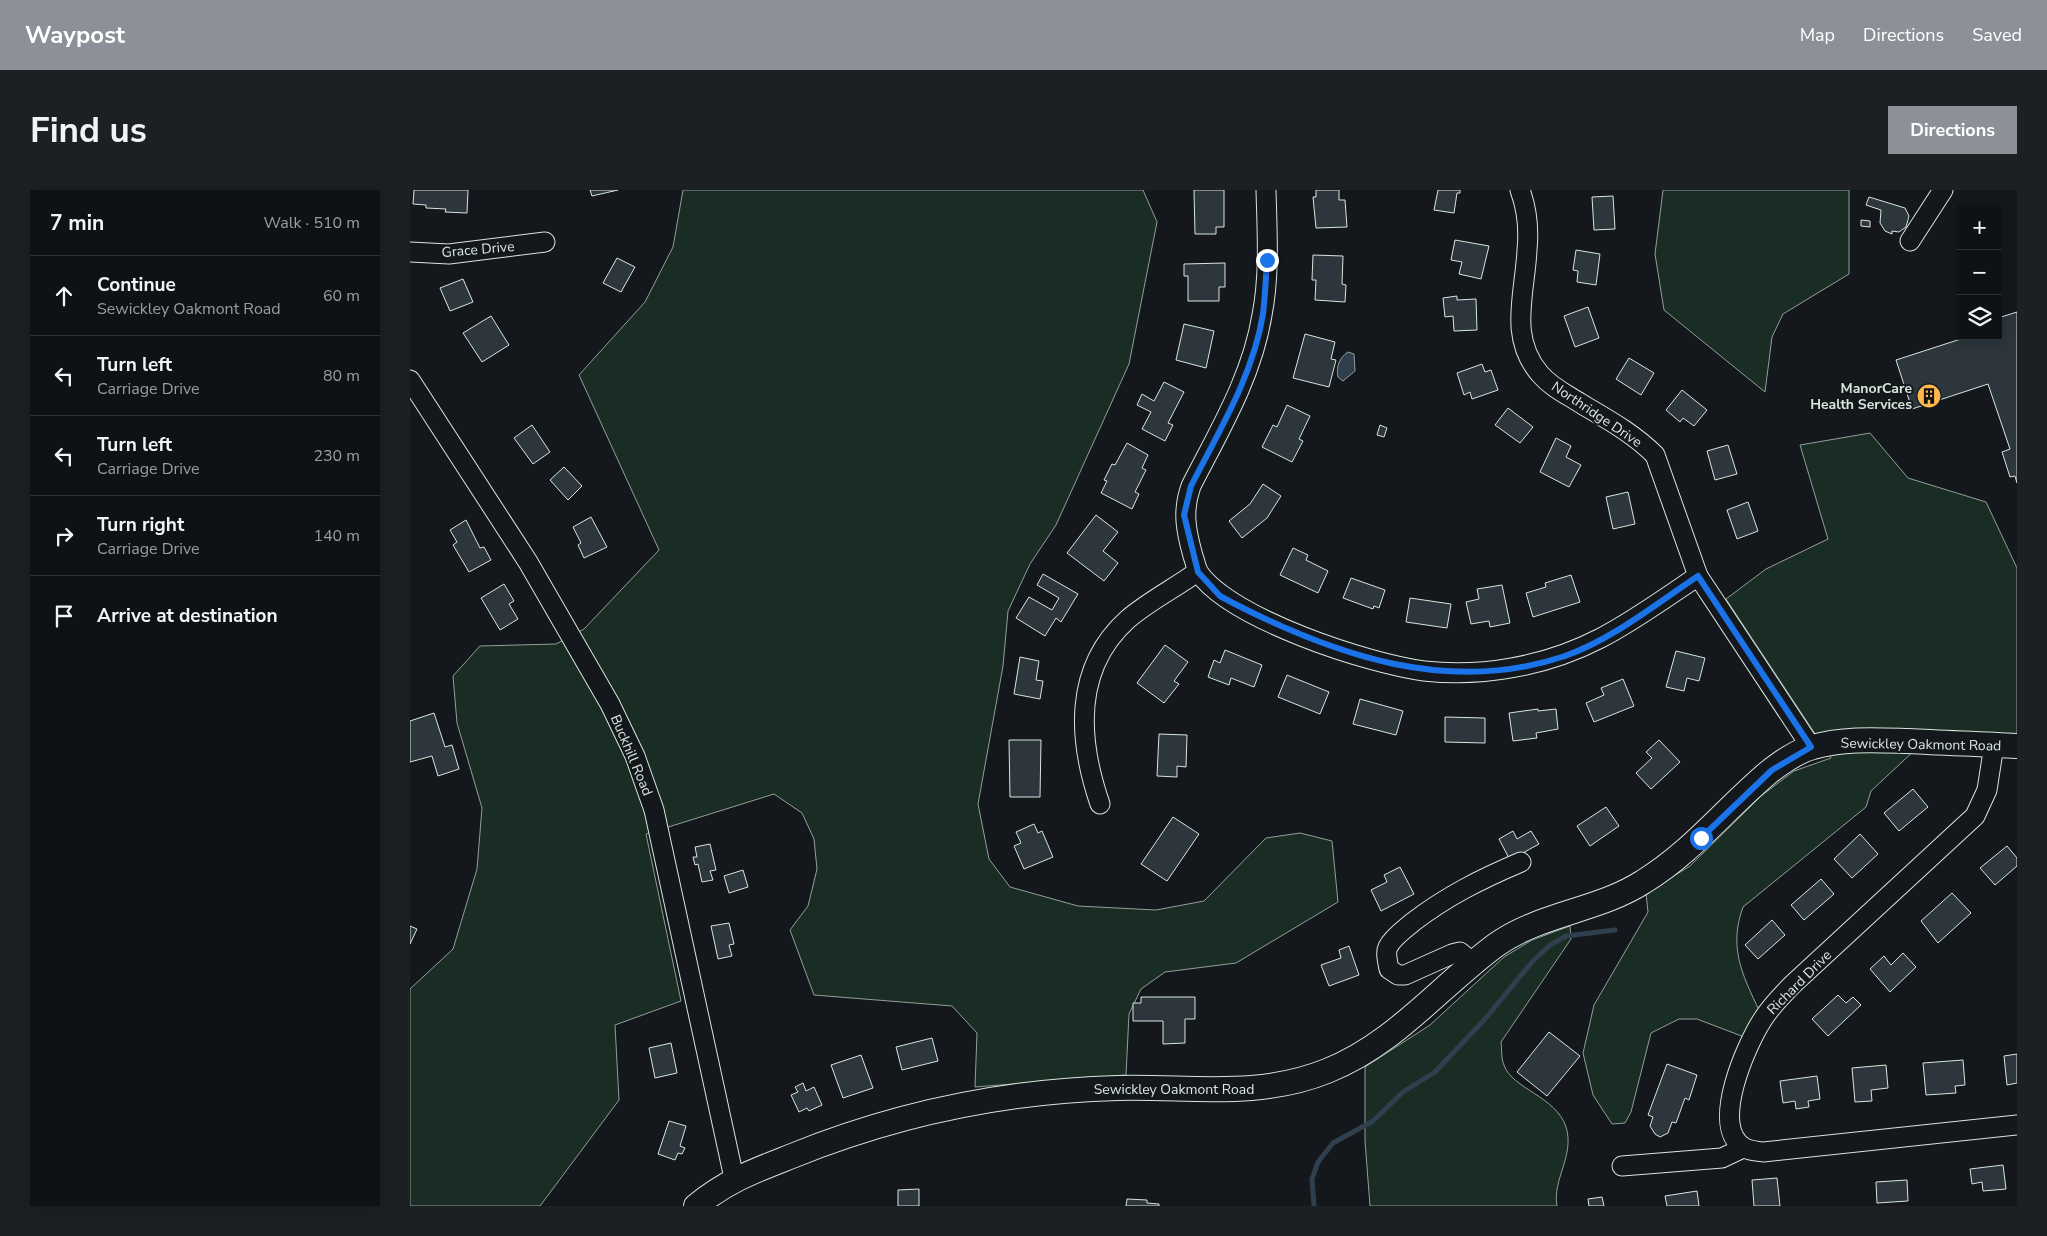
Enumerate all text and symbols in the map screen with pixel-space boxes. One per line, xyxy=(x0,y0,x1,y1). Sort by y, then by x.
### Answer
text: Waypost xyxy=(25,19,125,51)
text: Map xyxy=(1800,23,1835,47)
text: Directions xyxy=(1863,23,1944,47)
text: Saved xyxy=(1972,23,2022,47)
button: Directions xyxy=(1888,106,2017,154)
text: Find us xyxy=(30,107,147,154)
map controls xyxy=(1957,205,2002,340)
button: + xyxy=(1957,205,2002,250)
text: 7 min xyxy=(50,209,104,237)
text: Walk · 510 m xyxy=(264,212,360,234)
street label: Grace Drive xyxy=(441,237,515,262)
route end xyxy=(1256,249,1279,272)
button: − xyxy=(1957,250,2002,295)
text: Continue xyxy=(97,272,176,298)
icon: ahead xyxy=(50,282,78,310)
text: 60 m xyxy=(323,285,360,307)
button: layers xyxy=(1957,295,2002,340)
text: Sewickley Oakmont Road xyxy=(97,298,281,320)
text: Turn left xyxy=(97,352,172,378)
icon: left xyxy=(50,362,78,390)
text: 80 m xyxy=(323,365,360,387)
street label: Northridge Drive xyxy=(1548,377,1646,452)
text: Carriage Drive xyxy=(97,378,200,400)
place label: ManorCare Health Services xyxy=(1810,379,1912,414)
building icon: ManorCare Health Services xyxy=(1916,383,1942,409)
text: Turn left xyxy=(97,432,172,458)
icon: left xyxy=(50,442,78,470)
text: 230 m xyxy=(313,445,360,467)
text: Carriage Drive xyxy=(97,458,200,480)
text: Turn right xyxy=(97,512,184,538)
icon: right xyxy=(50,522,78,550)
text: 140 m xyxy=(313,525,360,547)
text: Carriage Drive xyxy=(97,538,200,560)
icon: arrive xyxy=(50,602,78,630)
text: Arrive at destination xyxy=(97,603,278,629)
street label: Buckhill Road xyxy=(606,712,657,799)
street label: Sewickley Oakmont Road xyxy=(1841,734,2001,755)
route start xyxy=(1690,827,1713,850)
street label: Richard Drive xyxy=(1763,946,1836,1019)
street label: Sewickley Oakmont Road xyxy=(1094,1080,1254,1099)

